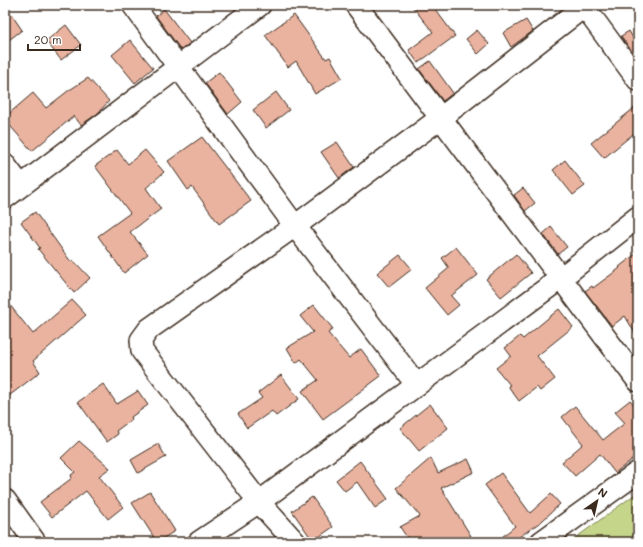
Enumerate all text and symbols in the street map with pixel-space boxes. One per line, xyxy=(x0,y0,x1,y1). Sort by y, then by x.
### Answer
scale bar xyxy=(28,26,80,52)
text: 20 m xyxy=(34,31,62,47)
north arrow xyxy=(577,481,617,521)
text: N xyxy=(595,484,611,501)

